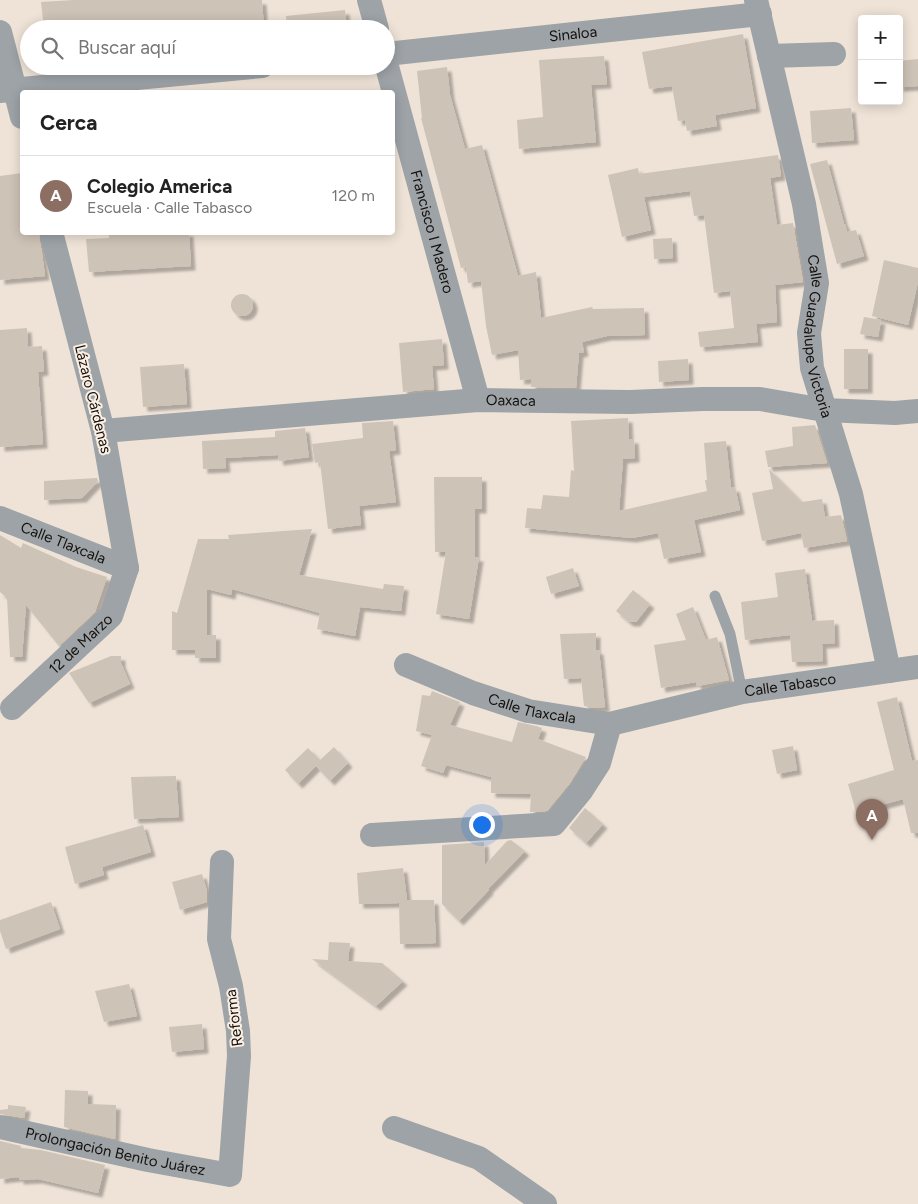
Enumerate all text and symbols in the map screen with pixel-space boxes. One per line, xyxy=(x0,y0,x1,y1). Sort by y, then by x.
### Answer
map controls xyxy=(858,15,903,105)
button: + xyxy=(858,15,903,60)
search box xyxy=(20,20,395,75)
street label: Sinaloa xyxy=(548,22,598,46)
icon: search xyxy=(38,34,66,62)
text: Buscar aquí xyxy=(78,36,176,59)
button: − xyxy=(858,60,903,105)
text: Cerca xyxy=(40,110,97,135)
street label: Francisco I Madero xyxy=(407,168,458,296)
text: Colegio America xyxy=(87,175,232,198)
text: A xyxy=(50,186,62,205)
text: 120 m xyxy=(332,186,375,205)
text: Escuela · Calle Tabasco xyxy=(87,198,252,217)
street label: Calle Guadalupe Victoria xyxy=(800,253,836,420)
street label: Lázaro Cárdenas xyxy=(71,343,115,455)
street label: Oaxaca xyxy=(486,391,536,410)
street label: Calle Tlaxcala xyxy=(18,518,108,568)
street label: 12 de Marzo xyxy=(45,610,117,678)
street label: Calle Tabasco xyxy=(743,670,837,701)
street label: Calle Tlaxcala xyxy=(486,690,577,727)
pin: A xyxy=(856,799,888,840)
your location xyxy=(469,812,495,838)
street label: Reforma xyxy=(222,988,246,1048)
street label: Prolongación Benito Juárez xyxy=(24,1124,207,1179)

